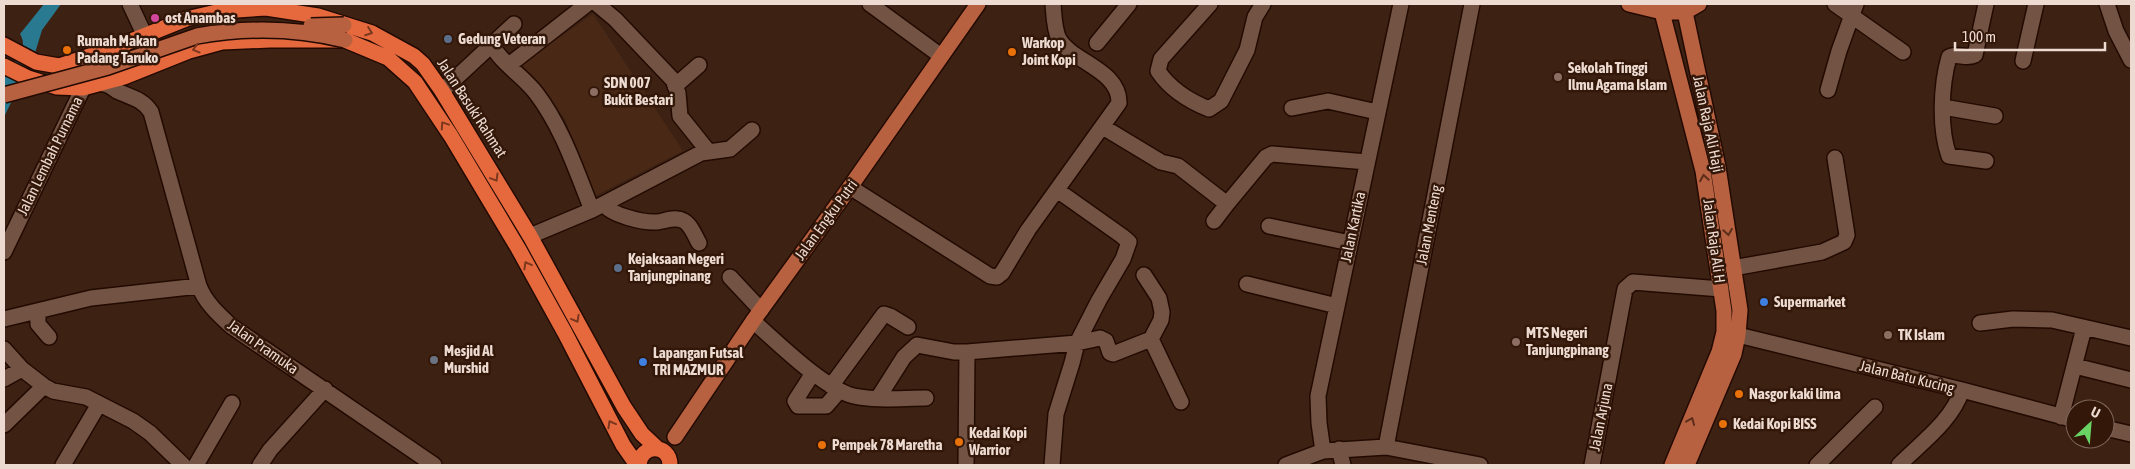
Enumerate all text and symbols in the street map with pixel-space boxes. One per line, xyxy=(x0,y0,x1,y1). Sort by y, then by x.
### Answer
place label: ost Anambas xyxy=(165,9,236,26)
marker: ost Anambas xyxy=(149,12,161,24)
scale bar xyxy=(1955,20,2105,52)
one-way arrow xyxy=(364,27,373,37)
text: 100 m xyxy=(1962,28,1996,45)
place label: Gedung Veteran xyxy=(458,30,546,47)
place label: Rumah Makan Padang Taruko xyxy=(77,32,158,66)
marker: Gedung Veteran xyxy=(442,33,454,45)
place label: Warkop Joint Kopi xyxy=(1021,34,1076,68)
one-way arrow xyxy=(191,43,200,54)
marker: Rumah Makan Padang Taruko xyxy=(61,44,73,56)
marker: Warkop Joint Kopi xyxy=(1006,46,1018,58)
street label: Jalan Basuki Rahmat xyxy=(434,55,511,160)
place label: Sekolah Tinggi Ilmu Agama Islam xyxy=(1568,59,1667,93)
marker: Sekolah Tinggi Ilmu Agama Islam xyxy=(1552,71,1564,83)
place label: SDN 007 Bukit Bestari xyxy=(604,74,673,108)
street label: Jalan Raja Ali Haji xyxy=(1690,74,1727,174)
marker: SDN 007 Bukit Bestari xyxy=(588,86,600,98)
street label: Jalan Lembah Purnama xyxy=(13,94,86,218)
one-way arrow xyxy=(441,121,450,131)
one-way arrow xyxy=(489,172,499,181)
one-way arrow xyxy=(1700,174,1710,182)
street label: Jalan Engku Putri xyxy=(791,176,860,263)
street label: Jalan Menteng xyxy=(1412,183,1445,266)
street label: Jalan Kartika xyxy=(1337,190,1368,264)
street label: Jalan Raja Ali H xyxy=(1700,198,1729,284)
one-way arrow xyxy=(1722,228,1733,236)
place label: Kejaksaan Negeri Tanjungpinang xyxy=(628,250,724,284)
one-way arrow xyxy=(523,261,533,270)
marker: Kejaksaan Negeri Tanjungpinang xyxy=(612,262,624,274)
place label: Supermarket xyxy=(1774,293,1846,310)
marker: Supermarket xyxy=(1758,296,1770,308)
one-way arrow xyxy=(569,314,579,323)
street label: Jalan Pramuka xyxy=(225,316,302,377)
place label: MTS Negeri Tanjungpinang xyxy=(1526,324,1609,358)
place label: TK Islam xyxy=(1898,326,1945,343)
marker: TK Islam xyxy=(1882,329,1894,341)
marker: MTS Negeri Tanjungpinang xyxy=(1510,336,1522,348)
place label: Mesjid Al Murshid xyxy=(444,342,495,376)
place label: Lapangan Futsal TRI MAZMUR xyxy=(653,344,744,378)
marker: Mesjid Al Murshid xyxy=(428,354,440,366)
marker: Lapangan Futsal TRI MAZMUR xyxy=(637,356,649,368)
street label: Jalan Batu Kucing xyxy=(1858,357,1957,397)
street label: Jalan Arjuna xyxy=(1586,382,1615,452)
place label: Nasgor kaki lima xyxy=(1749,385,1841,402)
marker: Nasgor kaki lima xyxy=(1733,388,1745,400)
north arrow xyxy=(2065,399,2115,449)
text: U xyxy=(2088,403,2103,421)
place label: Kedai Kopi BISS xyxy=(1733,415,1817,432)
one-way arrow xyxy=(1686,417,1696,425)
marker: Kedai Kopi BISS xyxy=(1717,418,1729,430)
one-way arrow xyxy=(607,420,617,429)
place label: Kedai Kopi Warrior xyxy=(968,424,1027,458)
place label: Pempek 78 Maretha xyxy=(832,436,942,453)
marker: Kedai Kopi Warrior xyxy=(953,436,965,448)
marker: Pempek 78 Maretha xyxy=(816,439,828,451)

